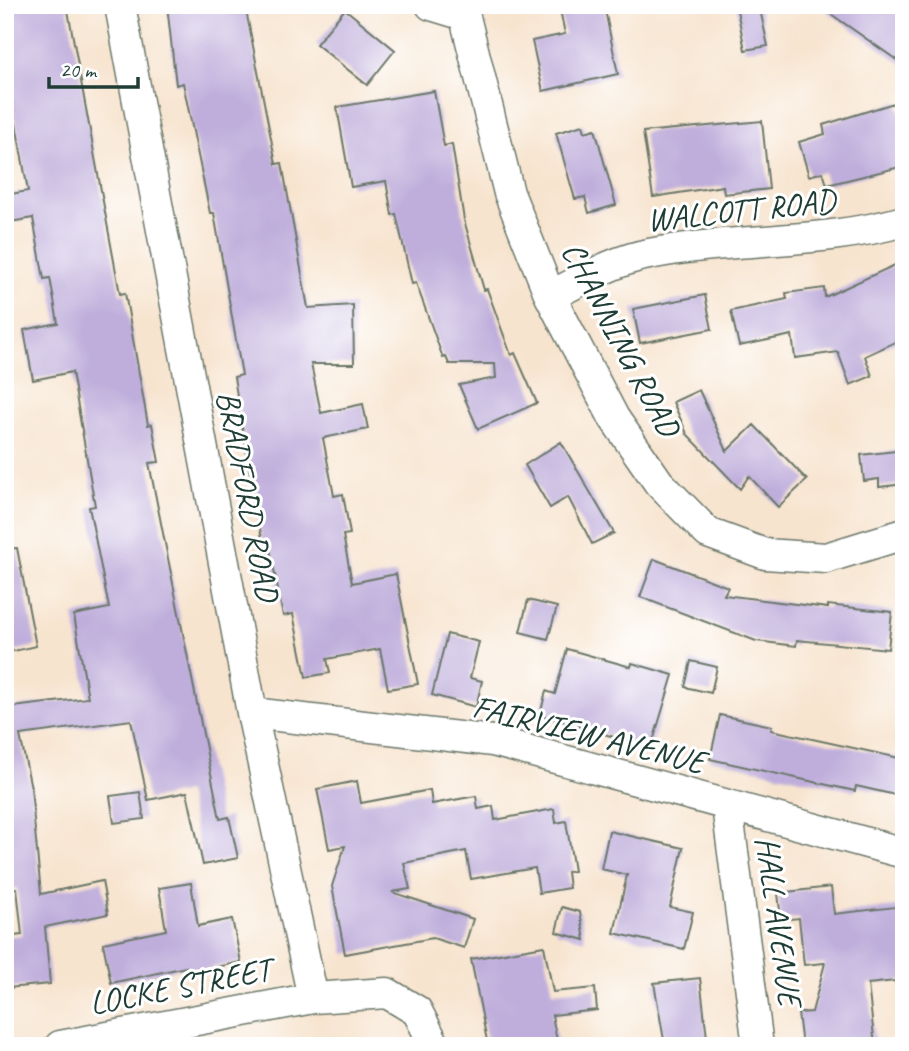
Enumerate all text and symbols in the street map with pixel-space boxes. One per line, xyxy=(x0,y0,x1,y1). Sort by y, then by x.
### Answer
scale bar xyxy=(49,46,138,90)
text: 20 m xyxy=(60,57,98,83)
street label: WALCOTT ROAD xyxy=(645,179,840,241)
street label: CHANNING ROAD xyxy=(552,234,691,446)
street label: BRADFORD ROAD xyxy=(207,387,290,607)
street label: FAIRVIEW AVENUE xyxy=(469,685,713,784)
street label: HALL AVENUE xyxy=(746,834,812,1012)
street label: LOCKE STREET xyxy=(86,947,281,1024)

